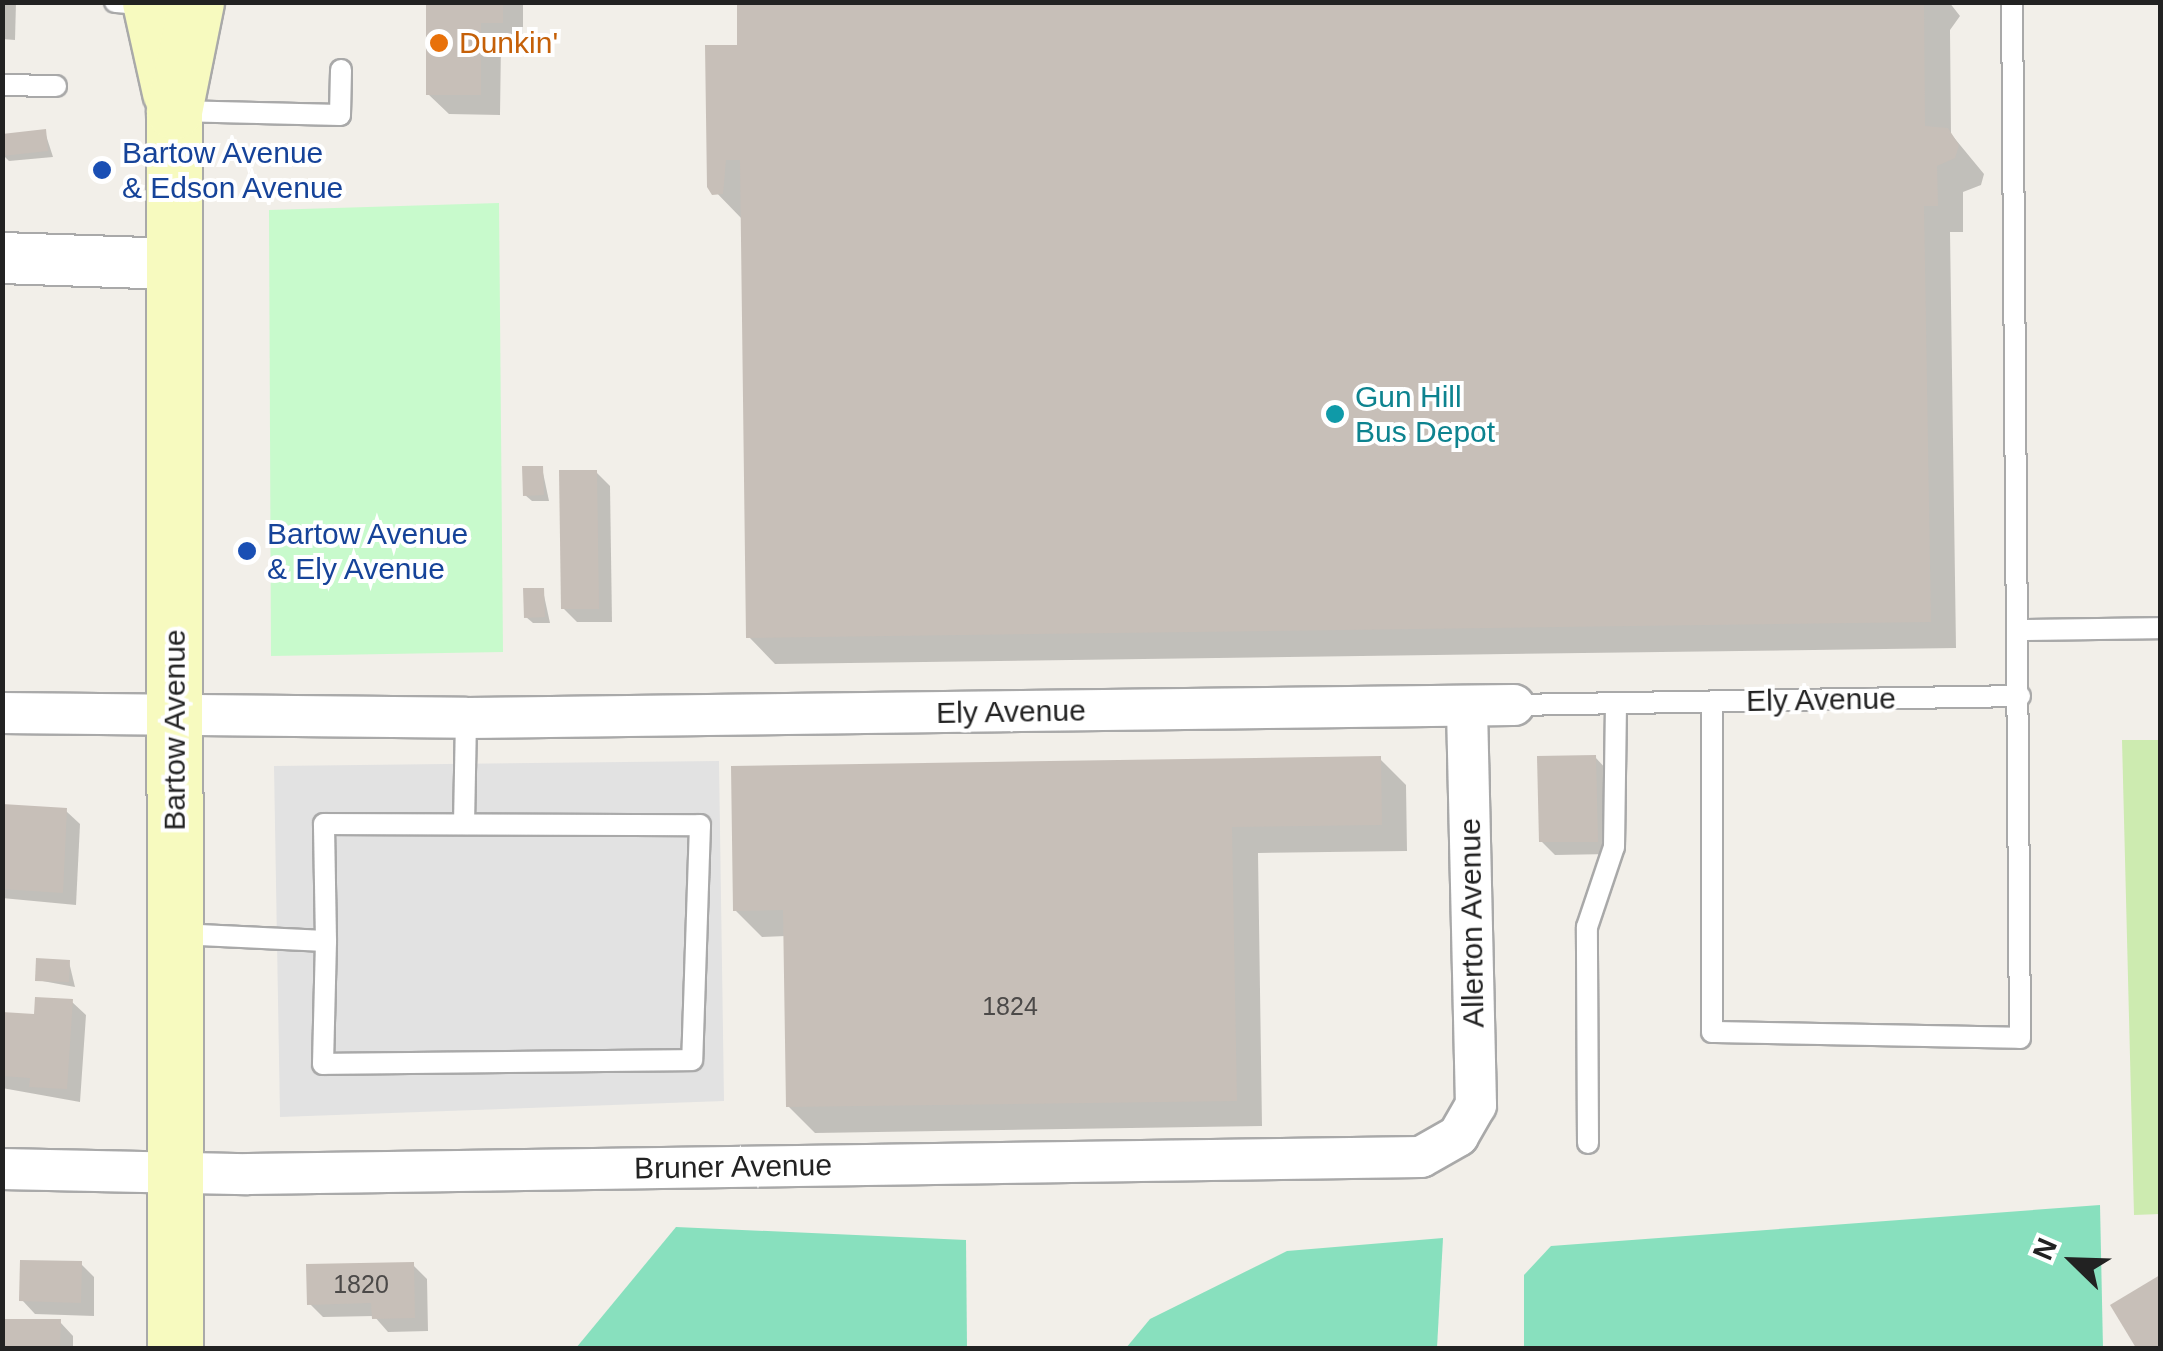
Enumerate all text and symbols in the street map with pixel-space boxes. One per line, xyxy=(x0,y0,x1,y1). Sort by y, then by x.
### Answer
place label: Dunkin' xyxy=(459,25,558,61)
marker: Dunkin' xyxy=(428,32,450,54)
place label: Bartow Avenue & Edson Avenue xyxy=(122,135,345,206)
marker: Bartow Avenue & Edson Avenue xyxy=(91,159,113,181)
place label: Gun Hill Bus Depot xyxy=(1355,379,1495,450)
marker: Gun Hill Bus Depot xyxy=(1324,403,1346,425)
place label: Bartow Avenue & Ely Avenue xyxy=(267,516,470,586)
marker: Bartow Avenue & Ely Avenue xyxy=(236,540,258,562)
street label: Bartow Avenue xyxy=(157,629,193,831)
street label: Ely Avenue xyxy=(1745,681,1897,719)
street label: Ely Avenue xyxy=(935,693,1087,731)
street label: Allerton Avenue xyxy=(1452,817,1492,1029)
house number: 1824 xyxy=(982,991,1038,1021)
street label: Bruner Avenue xyxy=(633,1147,833,1187)
north arrow xyxy=(2023,1211,2123,1311)
text: N xyxy=(2027,1234,2063,1264)
house number: 1820 xyxy=(333,1269,389,1299)

